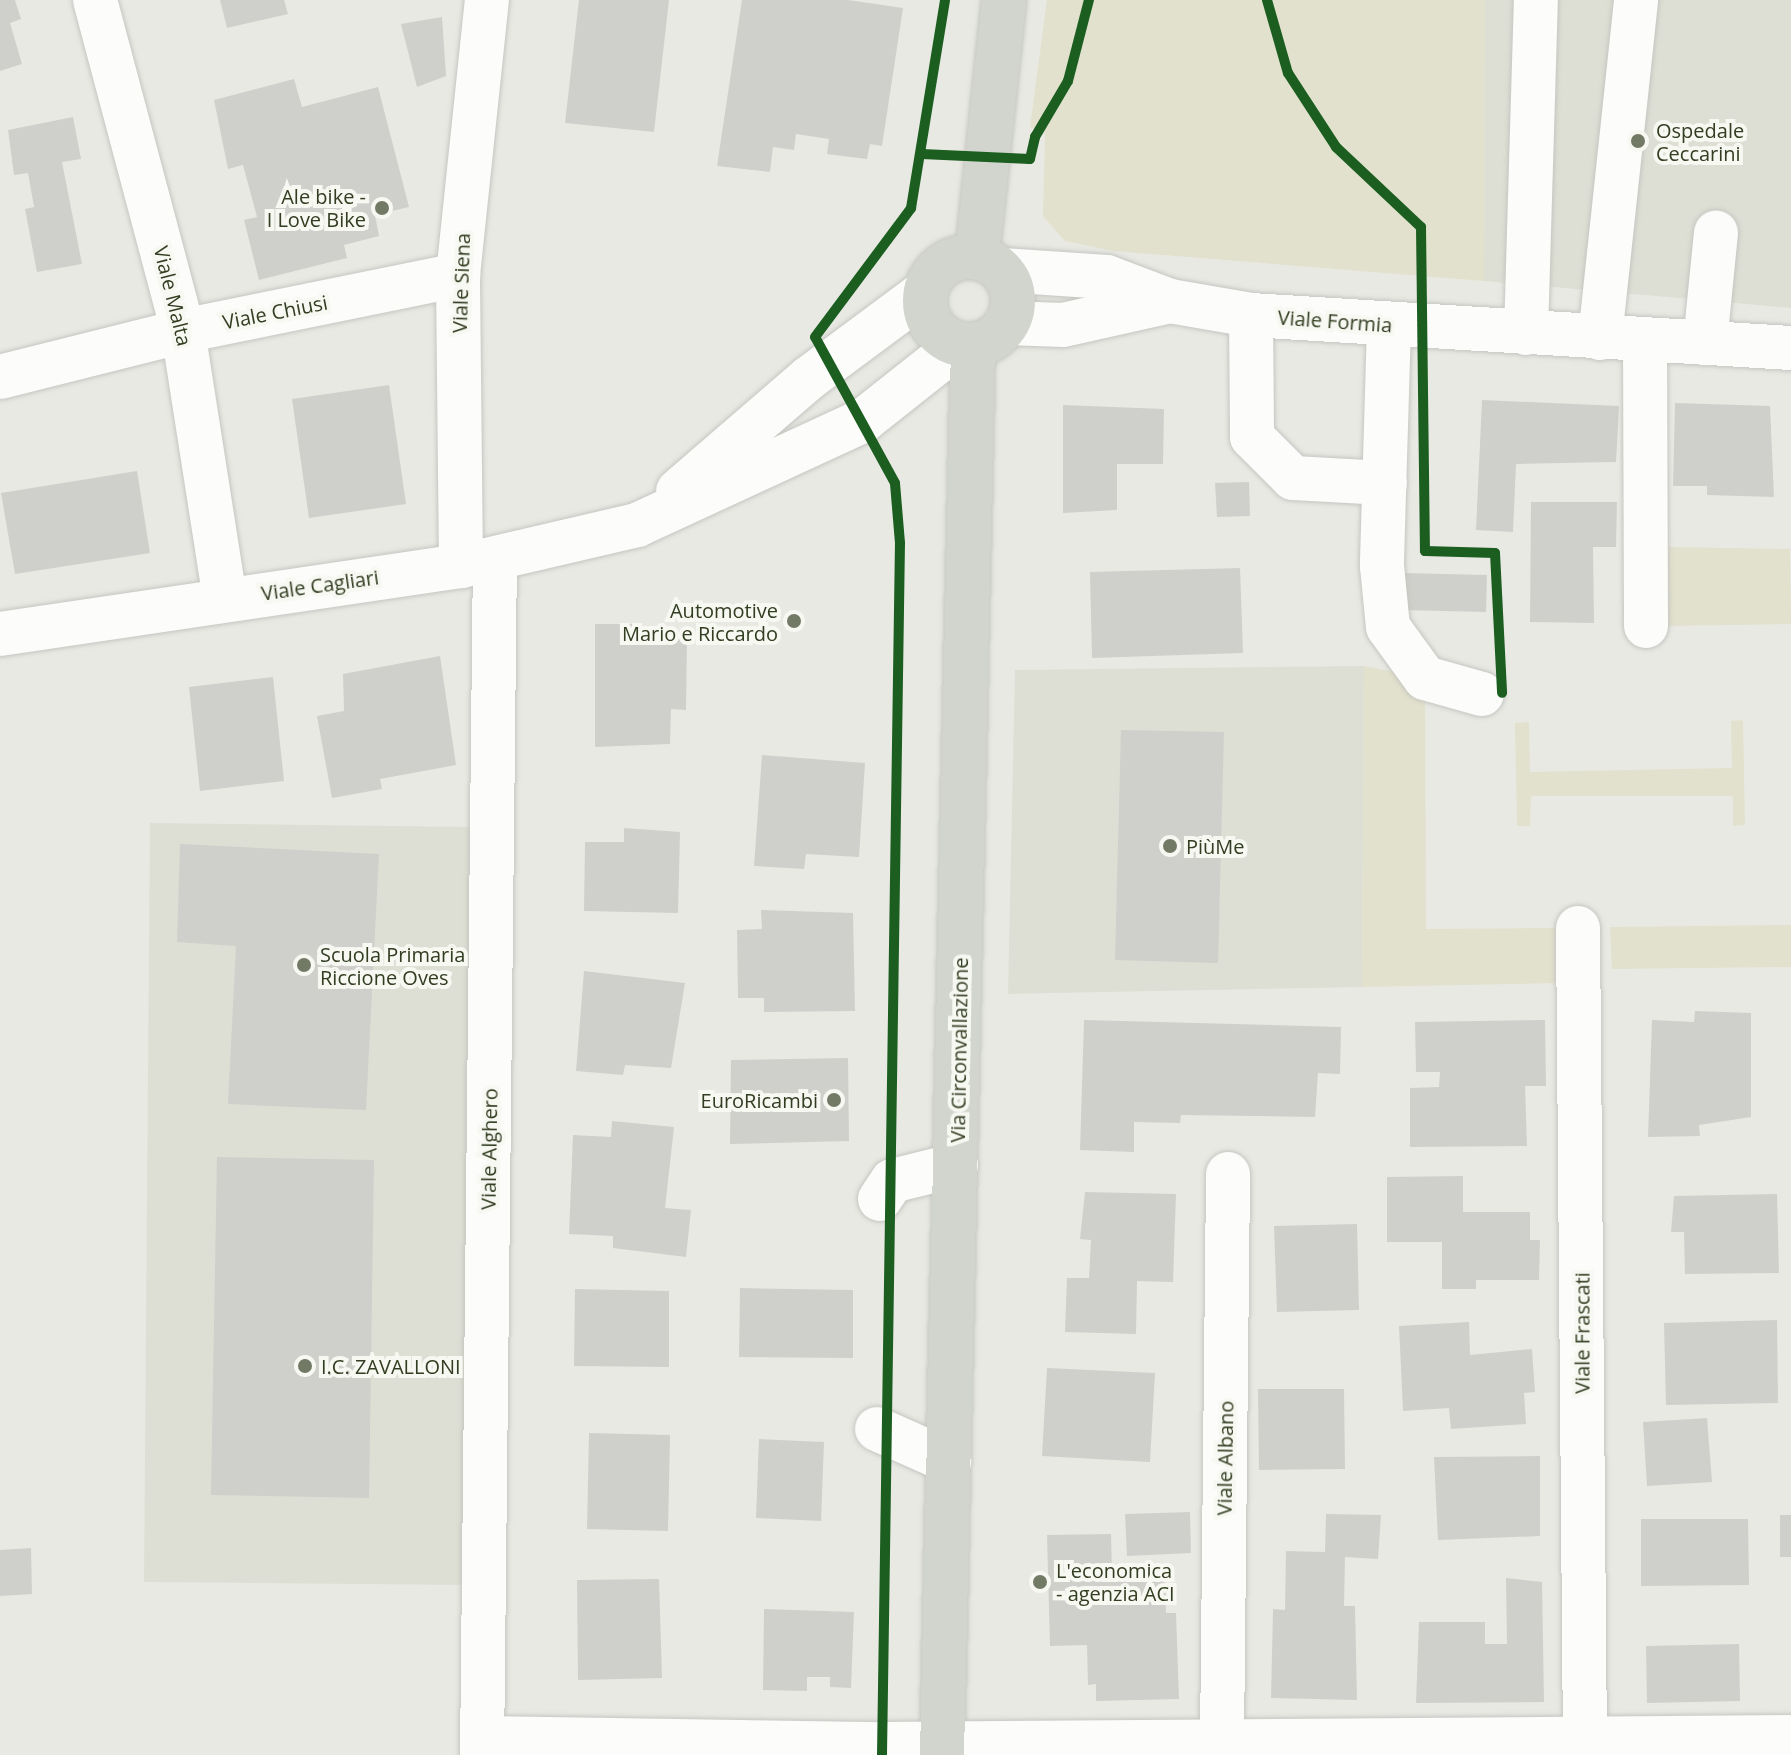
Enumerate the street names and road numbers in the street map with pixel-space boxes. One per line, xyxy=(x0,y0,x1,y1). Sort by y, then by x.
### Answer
street label: Viale Siena xyxy=(447,233,475,333)
street label: Viale Malta xyxy=(149,244,197,348)
street label: Viale Chiusi xyxy=(221,290,329,334)
street label: Viale Formia xyxy=(1277,305,1393,337)
street label: Viale Cagliari xyxy=(260,565,380,605)
street label: Via Circonvallazione xyxy=(945,957,973,1143)
street label: Viale Alghero xyxy=(476,1088,502,1210)
street label: Viale Frascati xyxy=(1570,1272,1594,1394)
street label: Viale Albano xyxy=(1212,1400,1238,1516)

